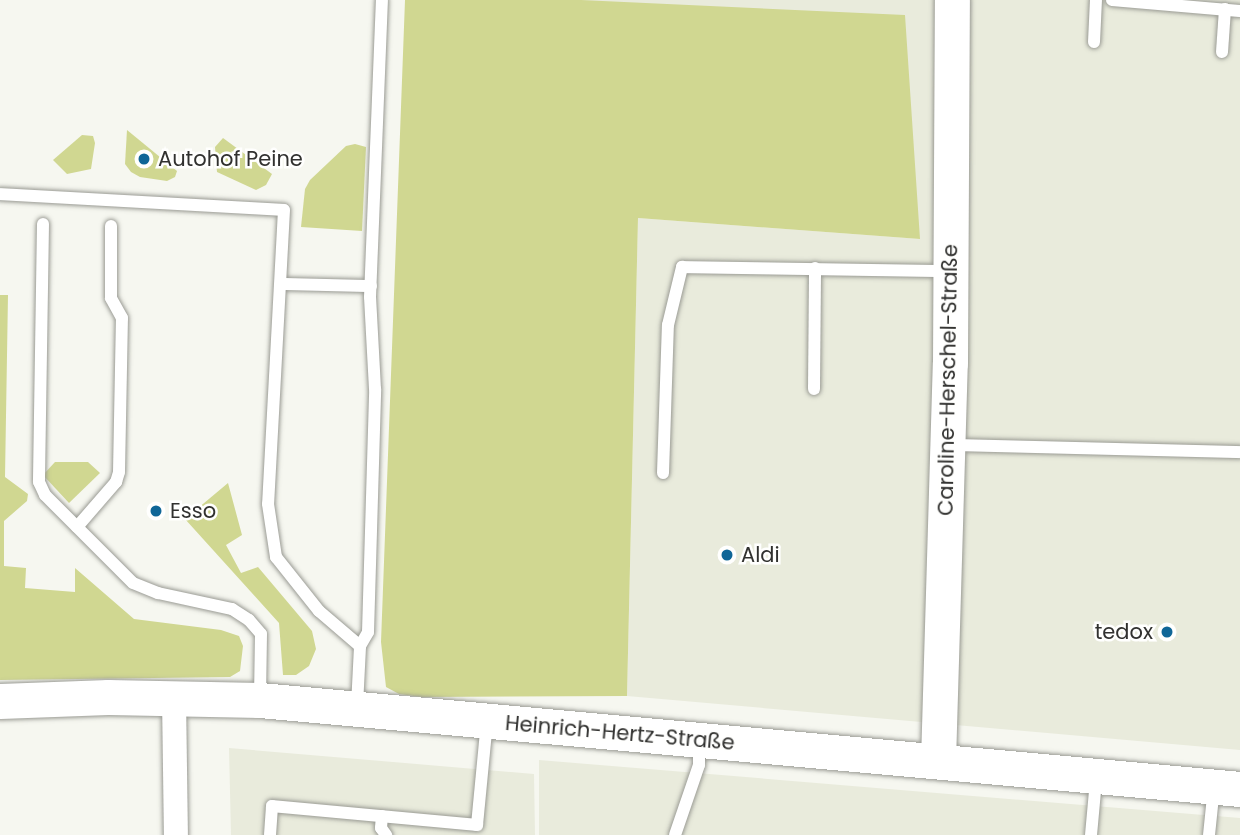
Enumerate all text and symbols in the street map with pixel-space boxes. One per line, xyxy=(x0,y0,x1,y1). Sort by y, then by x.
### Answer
place label: Autohof Peine xyxy=(158,146,303,172)
marker: Autohof Peine xyxy=(136,151,152,167)
street label: Caroline-Herschel-Straße xyxy=(933,244,963,516)
place label: Esso xyxy=(170,498,216,524)
marker: Esso xyxy=(148,503,164,519)
place label: Aldi xyxy=(741,542,780,568)
marker: Aldi xyxy=(719,547,735,563)
place label: tedox xyxy=(1095,619,1153,645)
marker: tedox xyxy=(1159,624,1175,640)
street label: Heinrich-Hertz-Straße xyxy=(504,710,736,756)

